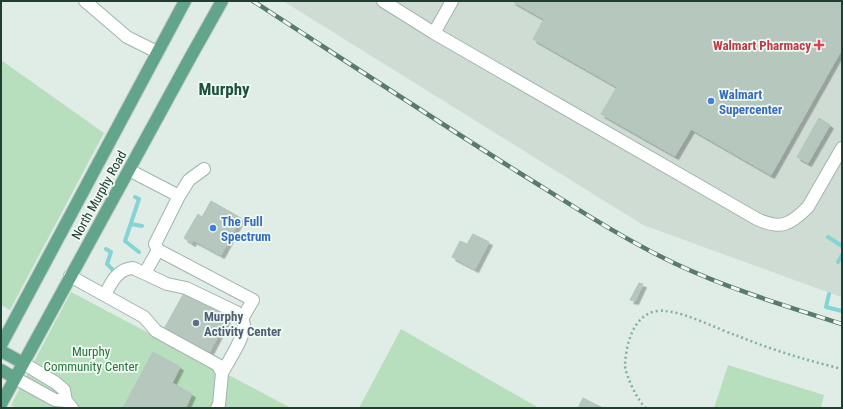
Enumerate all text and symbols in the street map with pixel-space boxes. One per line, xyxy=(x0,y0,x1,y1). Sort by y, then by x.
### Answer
place label: Walmart Pharmacy xyxy=(713,38,811,53)
marker: Walmart Pharmacy xyxy=(814,40,824,50)
district label: Murphy xyxy=(198,79,250,99)
place label: Walmart Supercenter xyxy=(719,87,783,117)
marker: Walmart Supercenter xyxy=(706,96,716,106)
street label: North Murphy Road xyxy=(68,148,130,242)
place label: The Full Spectrum xyxy=(221,214,271,244)
marker: The Full Spectrum xyxy=(208,223,218,233)
place label: Murphy Activity Center xyxy=(204,309,282,339)
marker: Murphy Activity Center xyxy=(191,318,201,328)
park label: Murphy Community Center xyxy=(44,344,139,374)

